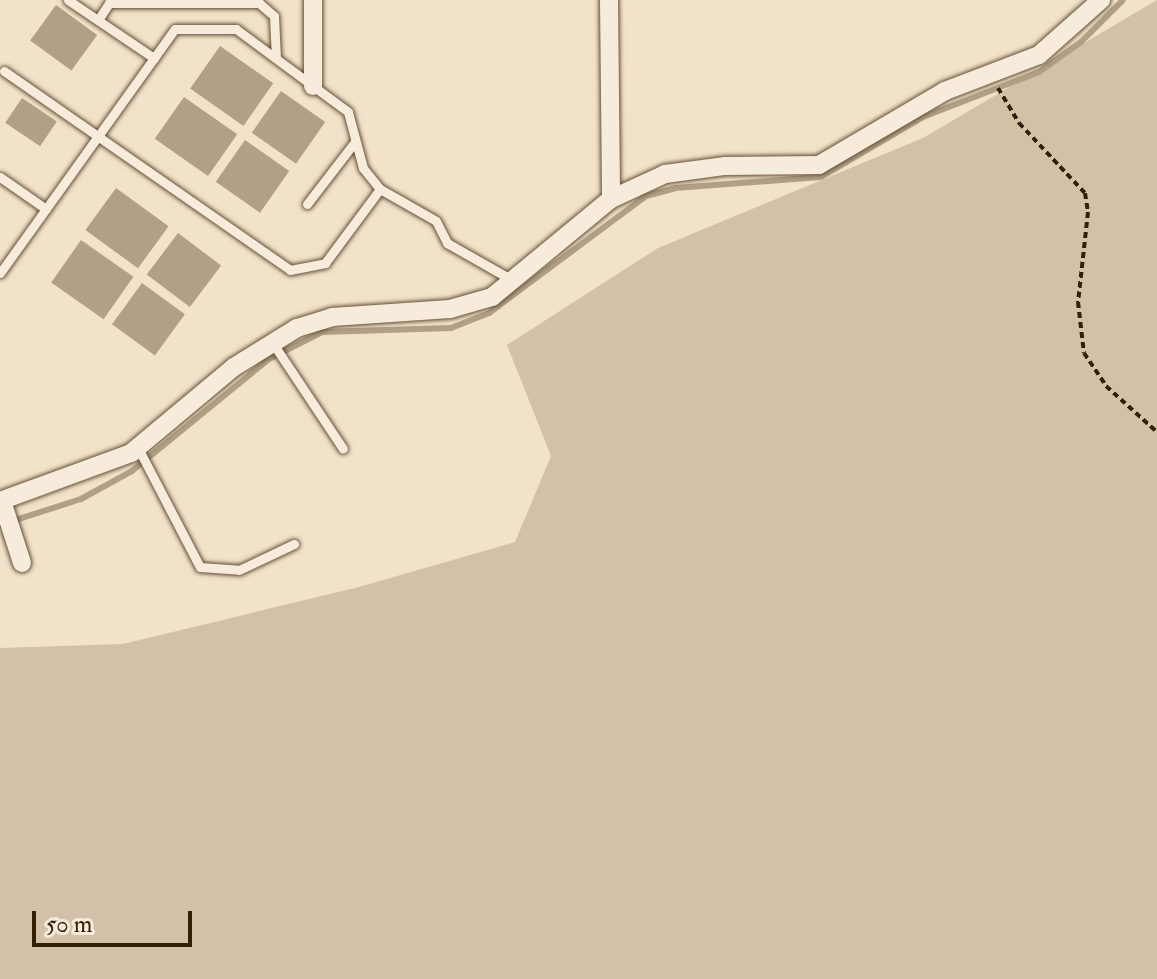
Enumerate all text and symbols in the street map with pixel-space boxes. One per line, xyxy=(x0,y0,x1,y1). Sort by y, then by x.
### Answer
scale bar xyxy=(36,895,196,945)
text: 50 m xyxy=(46,909,92,940)

